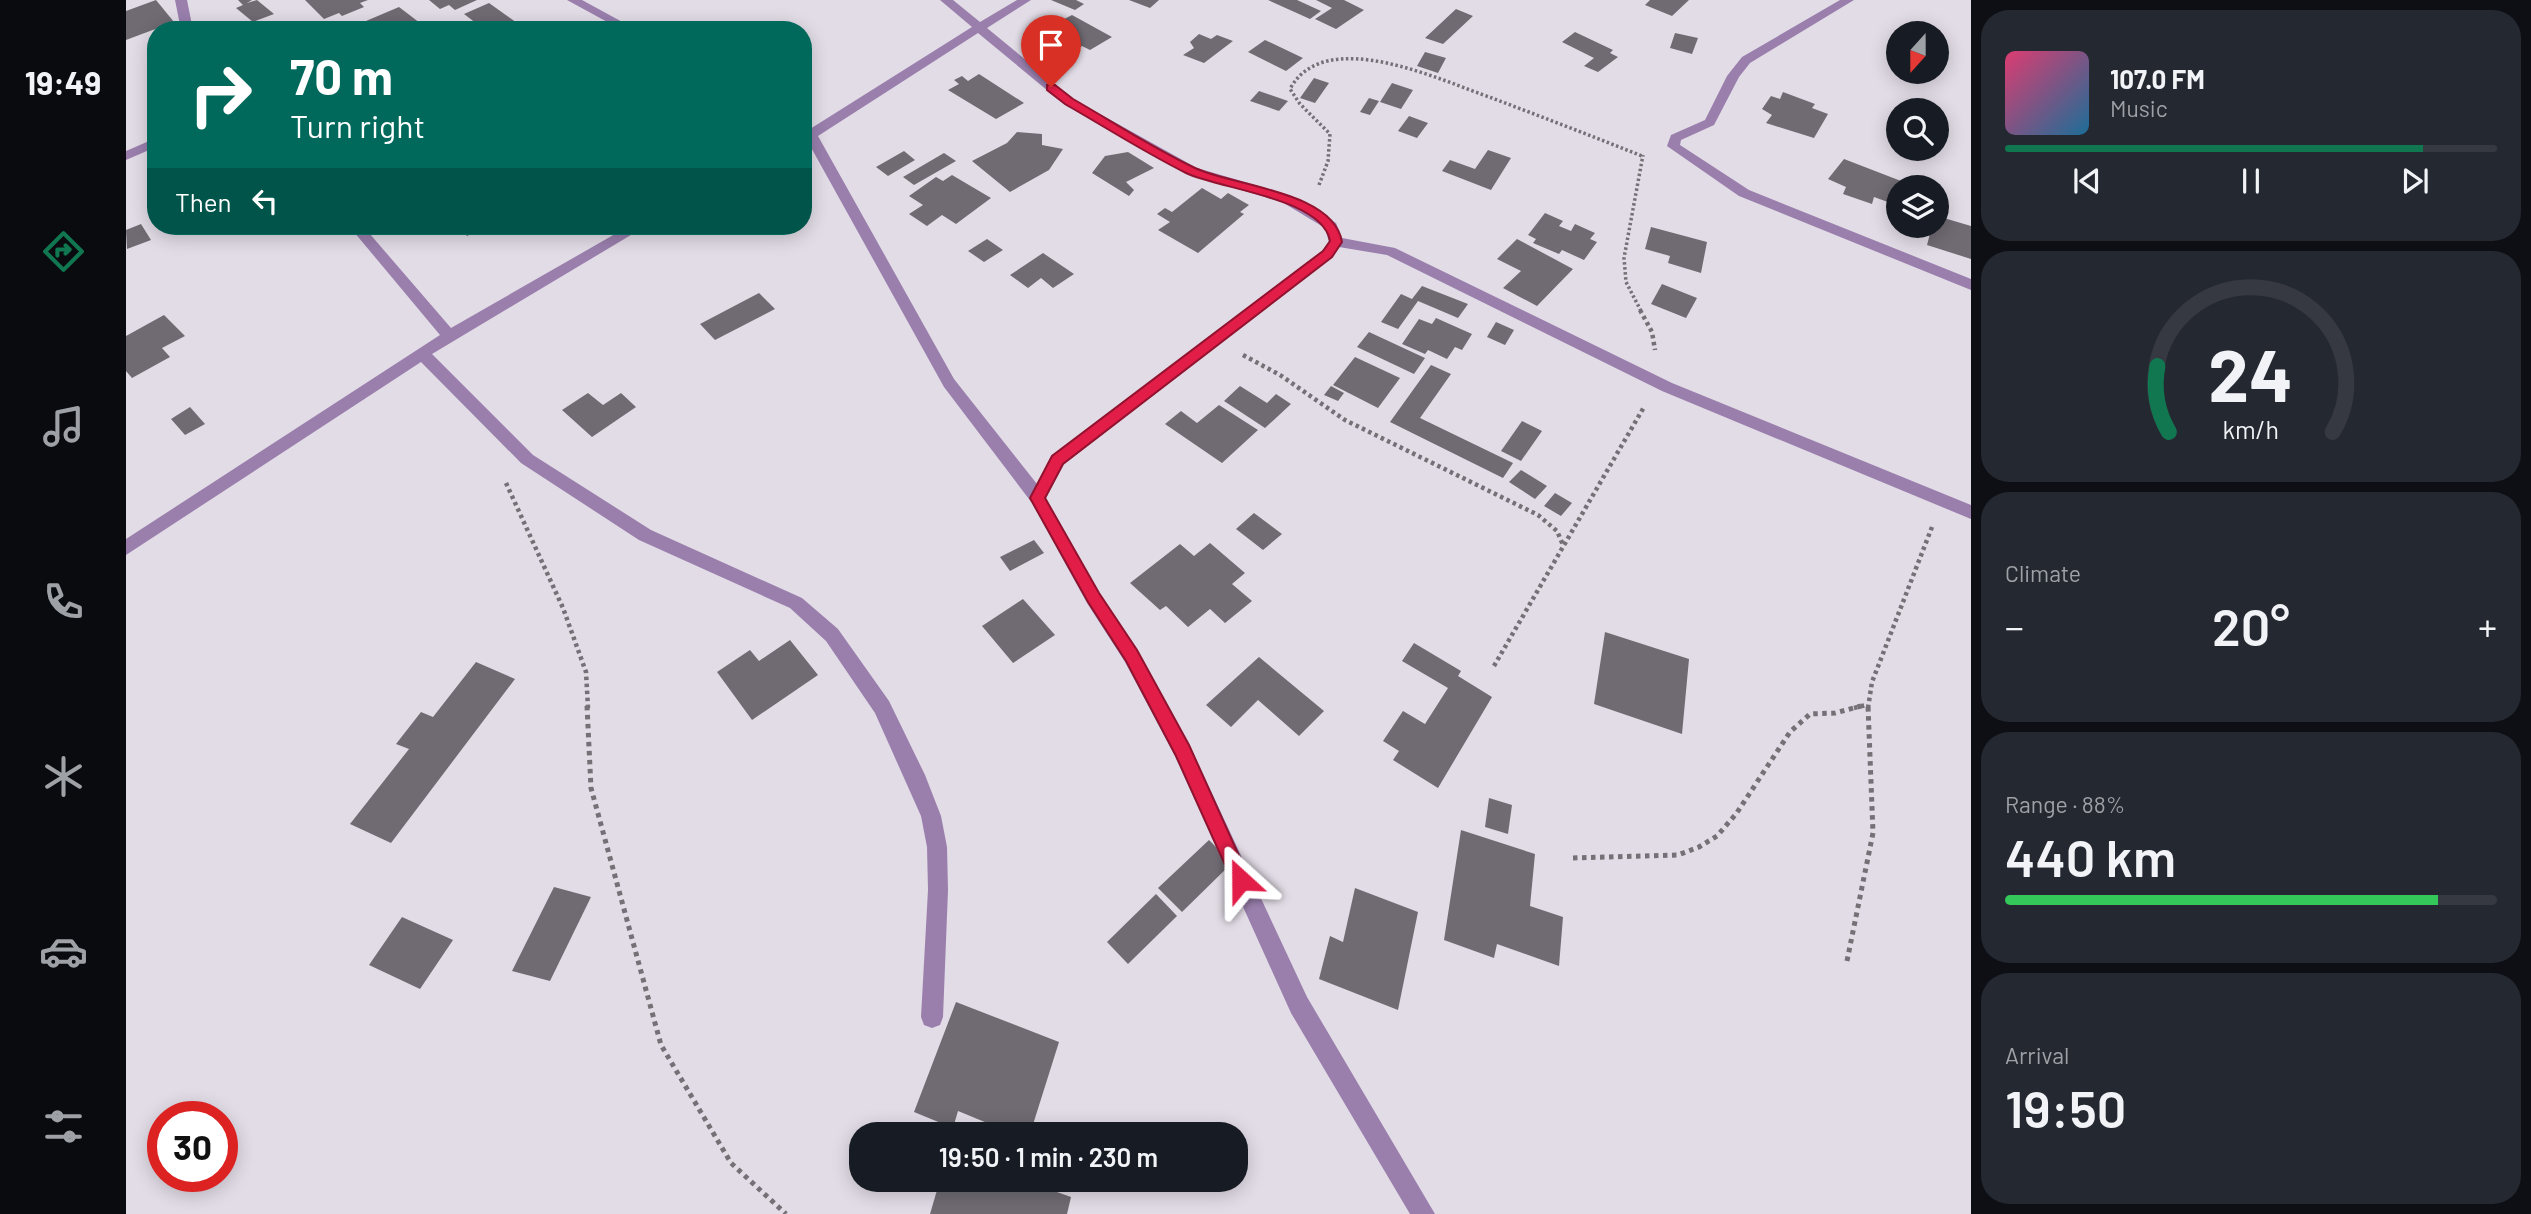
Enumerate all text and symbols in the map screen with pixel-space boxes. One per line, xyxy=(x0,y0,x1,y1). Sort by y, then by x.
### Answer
pin xyxy=(1021,15,1081,87)
north arrow xyxy=(1886,21,1950,84)
map controls xyxy=(1886,21,1949,238)
icon: arrive xyxy=(1032,26,1070,64)
text: 70 m xyxy=(290,46,393,105)
icon: right xyxy=(175,49,266,140)
text: 19:49 xyxy=(25,63,101,101)
text: 107.0 FM xyxy=(2110,63,2205,94)
text: Music xyxy=(2110,94,2168,122)
button: search xyxy=(1886,98,1949,161)
text: Turn right xyxy=(290,106,425,144)
icon: previous xyxy=(2068,162,2106,200)
icon: pause xyxy=(2232,162,2270,200)
icon: next xyxy=(2396,162,2434,200)
button: layers xyxy=(1886,175,1949,238)
icon: left xyxy=(246,182,284,220)
text: Then xyxy=(175,186,232,217)
icon: directions xyxy=(39,227,88,276)
text: 24 xyxy=(2209,330,2293,418)
icon: music xyxy=(39,402,88,451)
text: km/h xyxy=(2223,414,2279,444)
text: Climate xyxy=(2005,559,2081,587)
icon: phone xyxy=(39,577,88,626)
text: 20° xyxy=(2212,594,2290,656)
text: − xyxy=(2005,603,2024,649)
text: + xyxy=(2478,603,2497,649)
icon: climate xyxy=(39,752,88,801)
text: Range · 88% xyxy=(2005,790,2125,818)
text: 440 km xyxy=(2005,825,2176,887)
position arrow xyxy=(1204,843,1278,917)
icon: car xyxy=(39,927,88,976)
text: Arrival xyxy=(2005,1041,2069,1069)
text: 19:50 xyxy=(2005,1076,2126,1138)
speed limit sign: 30 xyxy=(147,1101,238,1192)
icon: filters xyxy=(39,1102,88,1151)
text: 19:50 · 1 min · 230 m xyxy=(939,1141,1158,1172)

